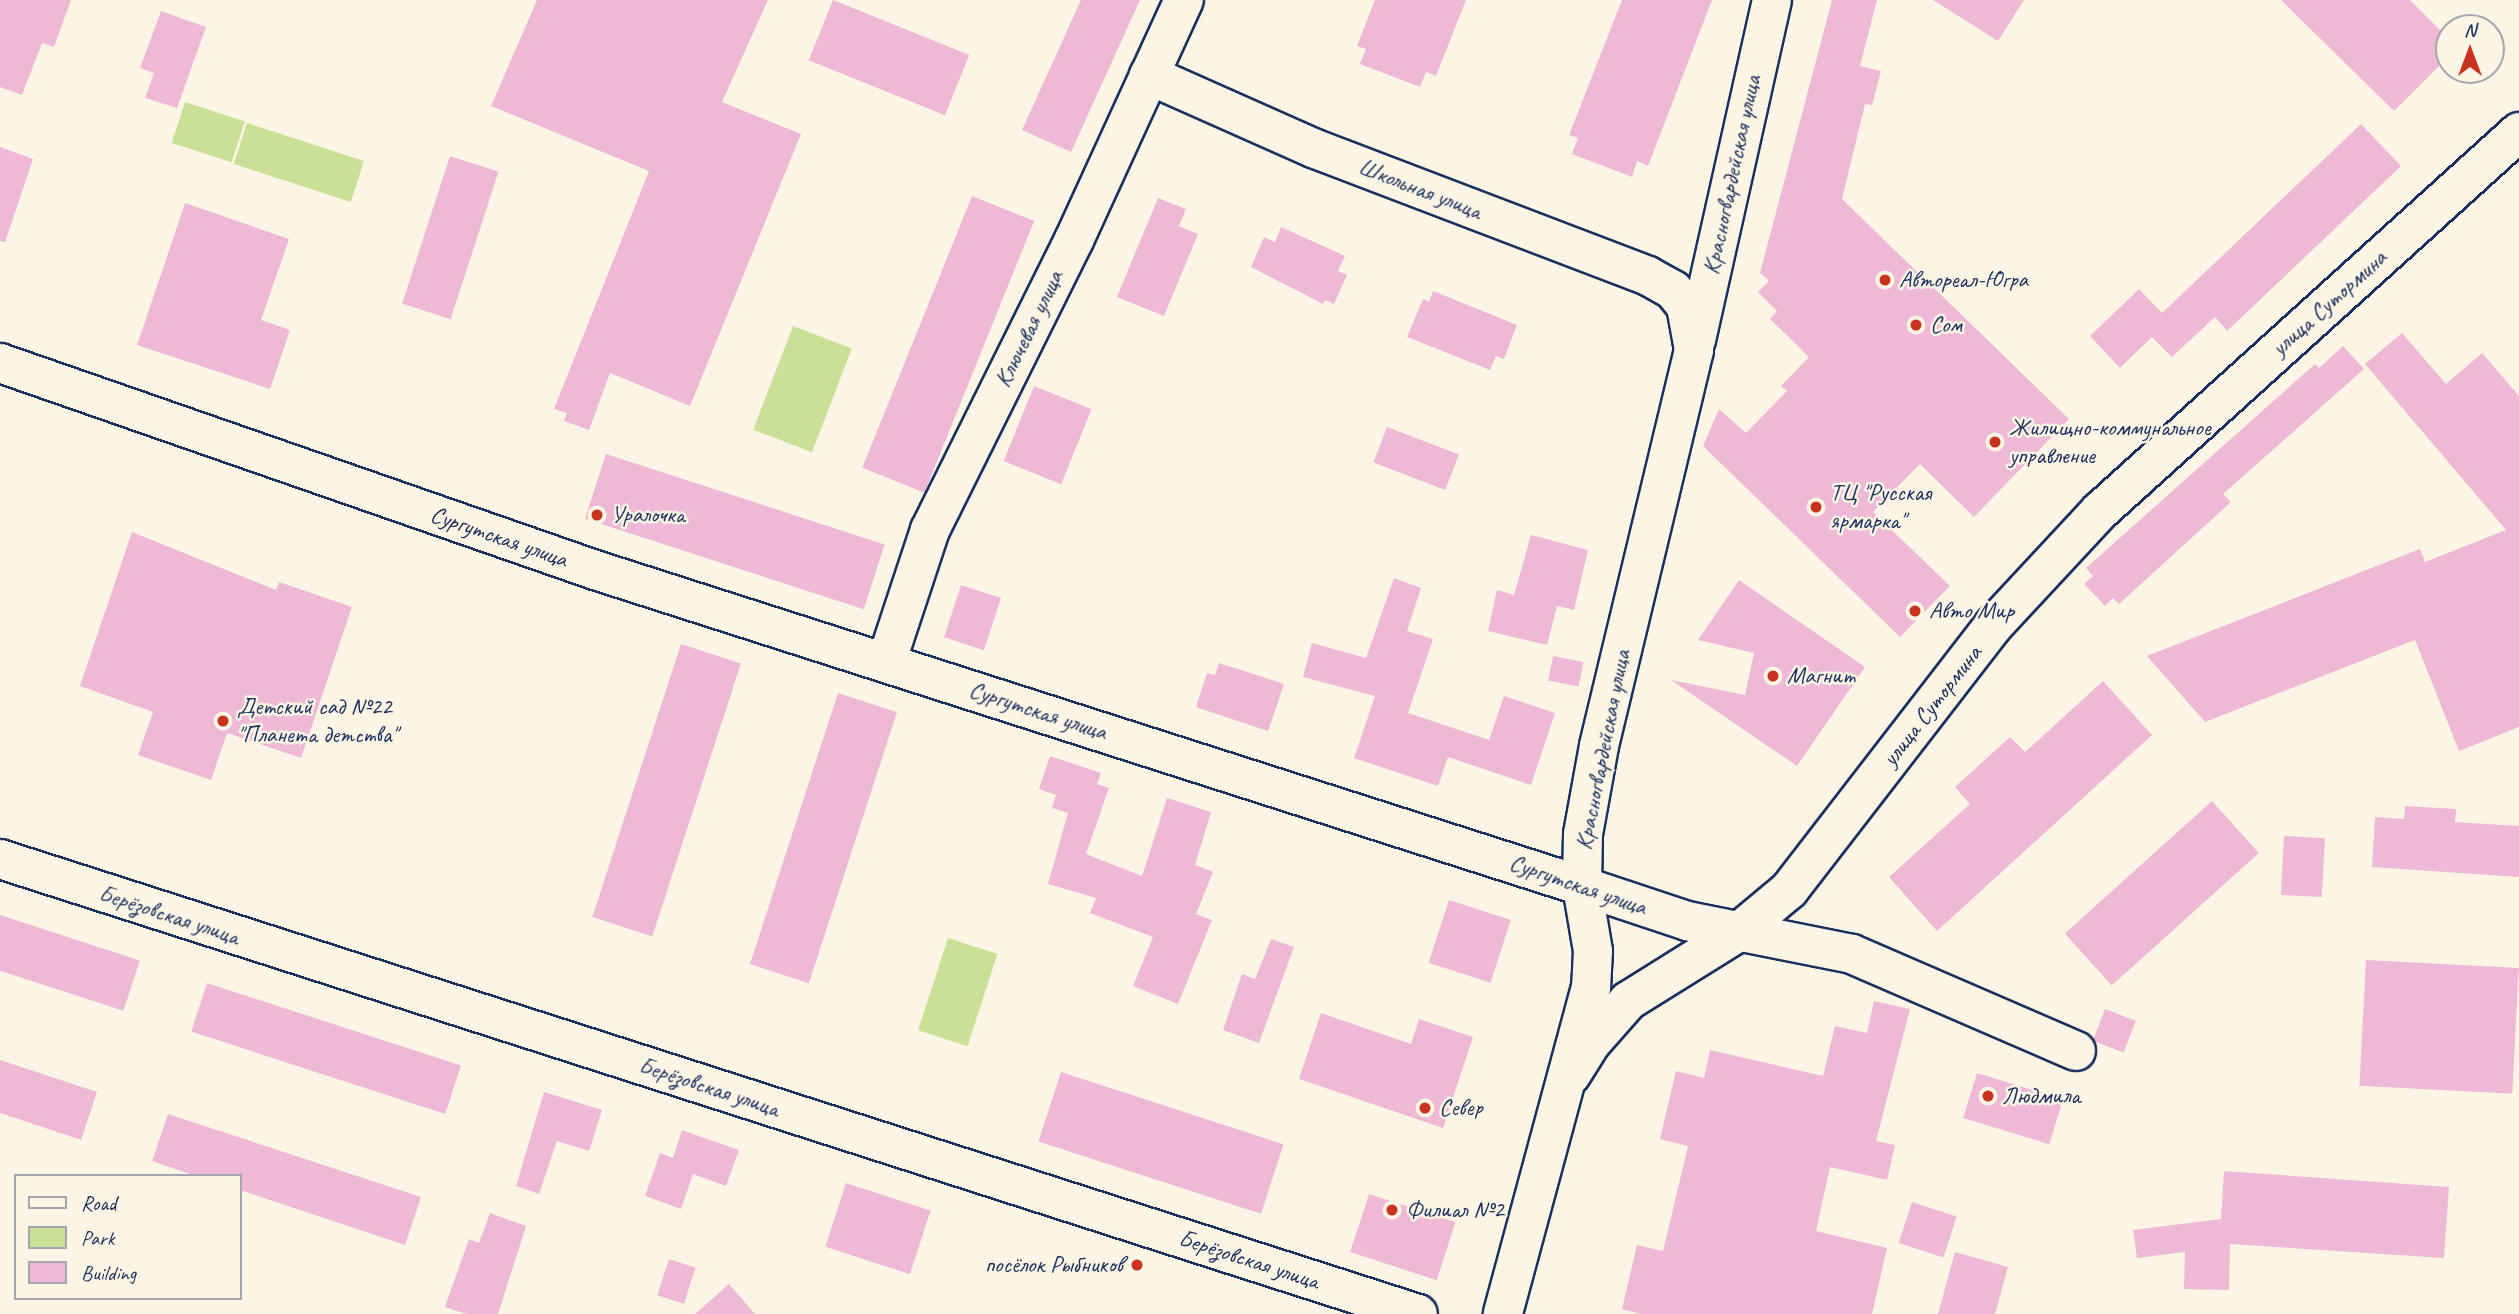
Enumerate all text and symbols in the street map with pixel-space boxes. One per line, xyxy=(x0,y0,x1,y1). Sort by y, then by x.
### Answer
north arrow xyxy=(2435,14,2505,84)
text: N xyxy=(2464,18,2476,42)
street label: Красногвардейская улица xyxy=(1697,72,1767,278)
street label: Школьная улица xyxy=(1354,152,1486,226)
street label: улица Сутормина xyxy=(2266,245,2392,361)
street label: Ключевая улица xyxy=(988,265,1070,393)
place label: Автореал-Югра xyxy=(1899,266,2028,294)
marker: Автореал-Югра xyxy=(1877,272,1893,288)
place label: Сом xyxy=(1930,311,1962,339)
marker: Сом xyxy=(1908,317,1924,333)
place label: Жилищно-коммунальное управление xyxy=(2009,414,2210,470)
marker: Жилищно-коммунальное управление xyxy=(1987,434,2003,450)
place label: ТЦ "Русская ярмарка" xyxy=(1830,479,1931,535)
marker: ТЦ "Русская ярмарка" xyxy=(1808,499,1824,515)
street label: Сургутская улица xyxy=(426,500,572,574)
place label: Уралочка xyxy=(611,501,685,529)
marker: Уралочка xyxy=(589,507,605,523)
place label: Авто Мир xyxy=(1929,597,2012,625)
marker: Авто Мир xyxy=(1907,603,1923,619)
street label: улица Сутормина xyxy=(1877,641,1987,771)
street label: Красногвардейская улица xyxy=(1569,647,1637,853)
place label: Магнит xyxy=(1787,662,1855,690)
marker: Магнит xyxy=(1765,668,1781,684)
street label: Сургутская улица xyxy=(965,675,1111,747)
place label: Детский сад №22 "Планета детства" xyxy=(237,693,397,749)
marker: Детский сад №22 "Планета детства" xyxy=(215,713,231,729)
street label: Сургутская улица xyxy=(1505,848,1651,922)
street label: Берёзовская улица xyxy=(95,879,243,951)
street label: Берёзовская улица xyxy=(635,1051,783,1123)
place label: Людмила xyxy=(2002,1082,2080,1110)
marker: Людмила xyxy=(1980,1088,1996,1104)
place label: Север xyxy=(1439,1094,1482,1122)
marker: Север xyxy=(1417,1100,1433,1116)
legend xyxy=(14,1174,242,1300)
text: Road xyxy=(81,1190,116,1216)
place label: Филиал №2 xyxy=(1406,1196,1504,1224)
marker: Филиал №2 xyxy=(1384,1202,1400,1218)
street label: Берёзовская улица xyxy=(1175,1224,1323,1296)
text: Park xyxy=(81,1225,114,1251)
place label: посёлок Рыбников xyxy=(985,1251,1123,1279)
marker: посёлок Рыбников xyxy=(1129,1257,1145,1273)
text: Building xyxy=(81,1260,136,1286)

